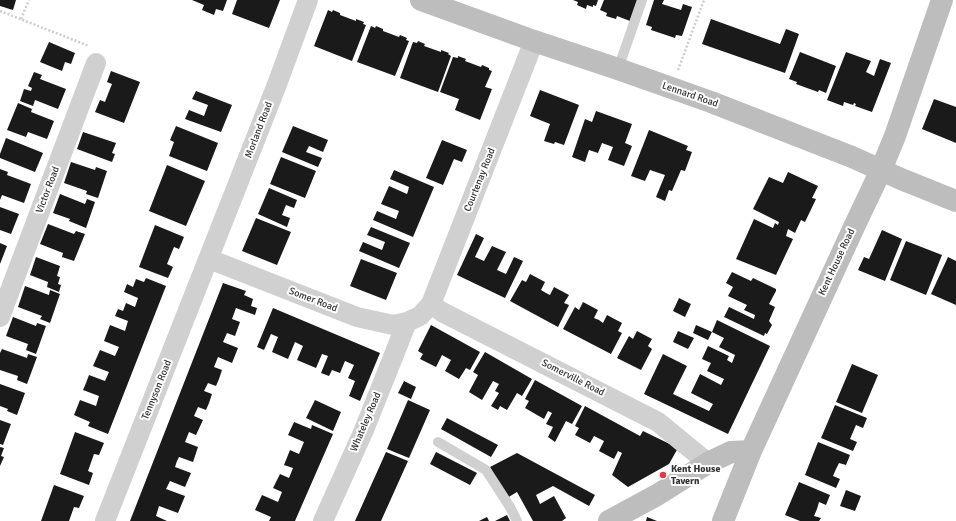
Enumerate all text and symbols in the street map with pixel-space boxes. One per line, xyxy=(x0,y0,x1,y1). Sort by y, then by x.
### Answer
street label: Lennard Road xyxy=(660,80,720,110)
street label: Morland Road xyxy=(243,100,275,160)
street label: Courtenay Road xyxy=(462,146,498,214)
street label: Victor Road xyxy=(34,165,62,215)
street label: Kent House Road xyxy=(816,227,858,297)
street label: Somer Road xyxy=(287,285,339,315)
street label: Somerville Road xyxy=(539,357,607,399)
street label: Tennyson Road xyxy=(140,358,174,422)
street label: Whateley Road xyxy=(348,391,384,453)
place label: Kent House Tavern xyxy=(671,463,720,486)
marker: Kent House Tavern xyxy=(658,470,668,480)

